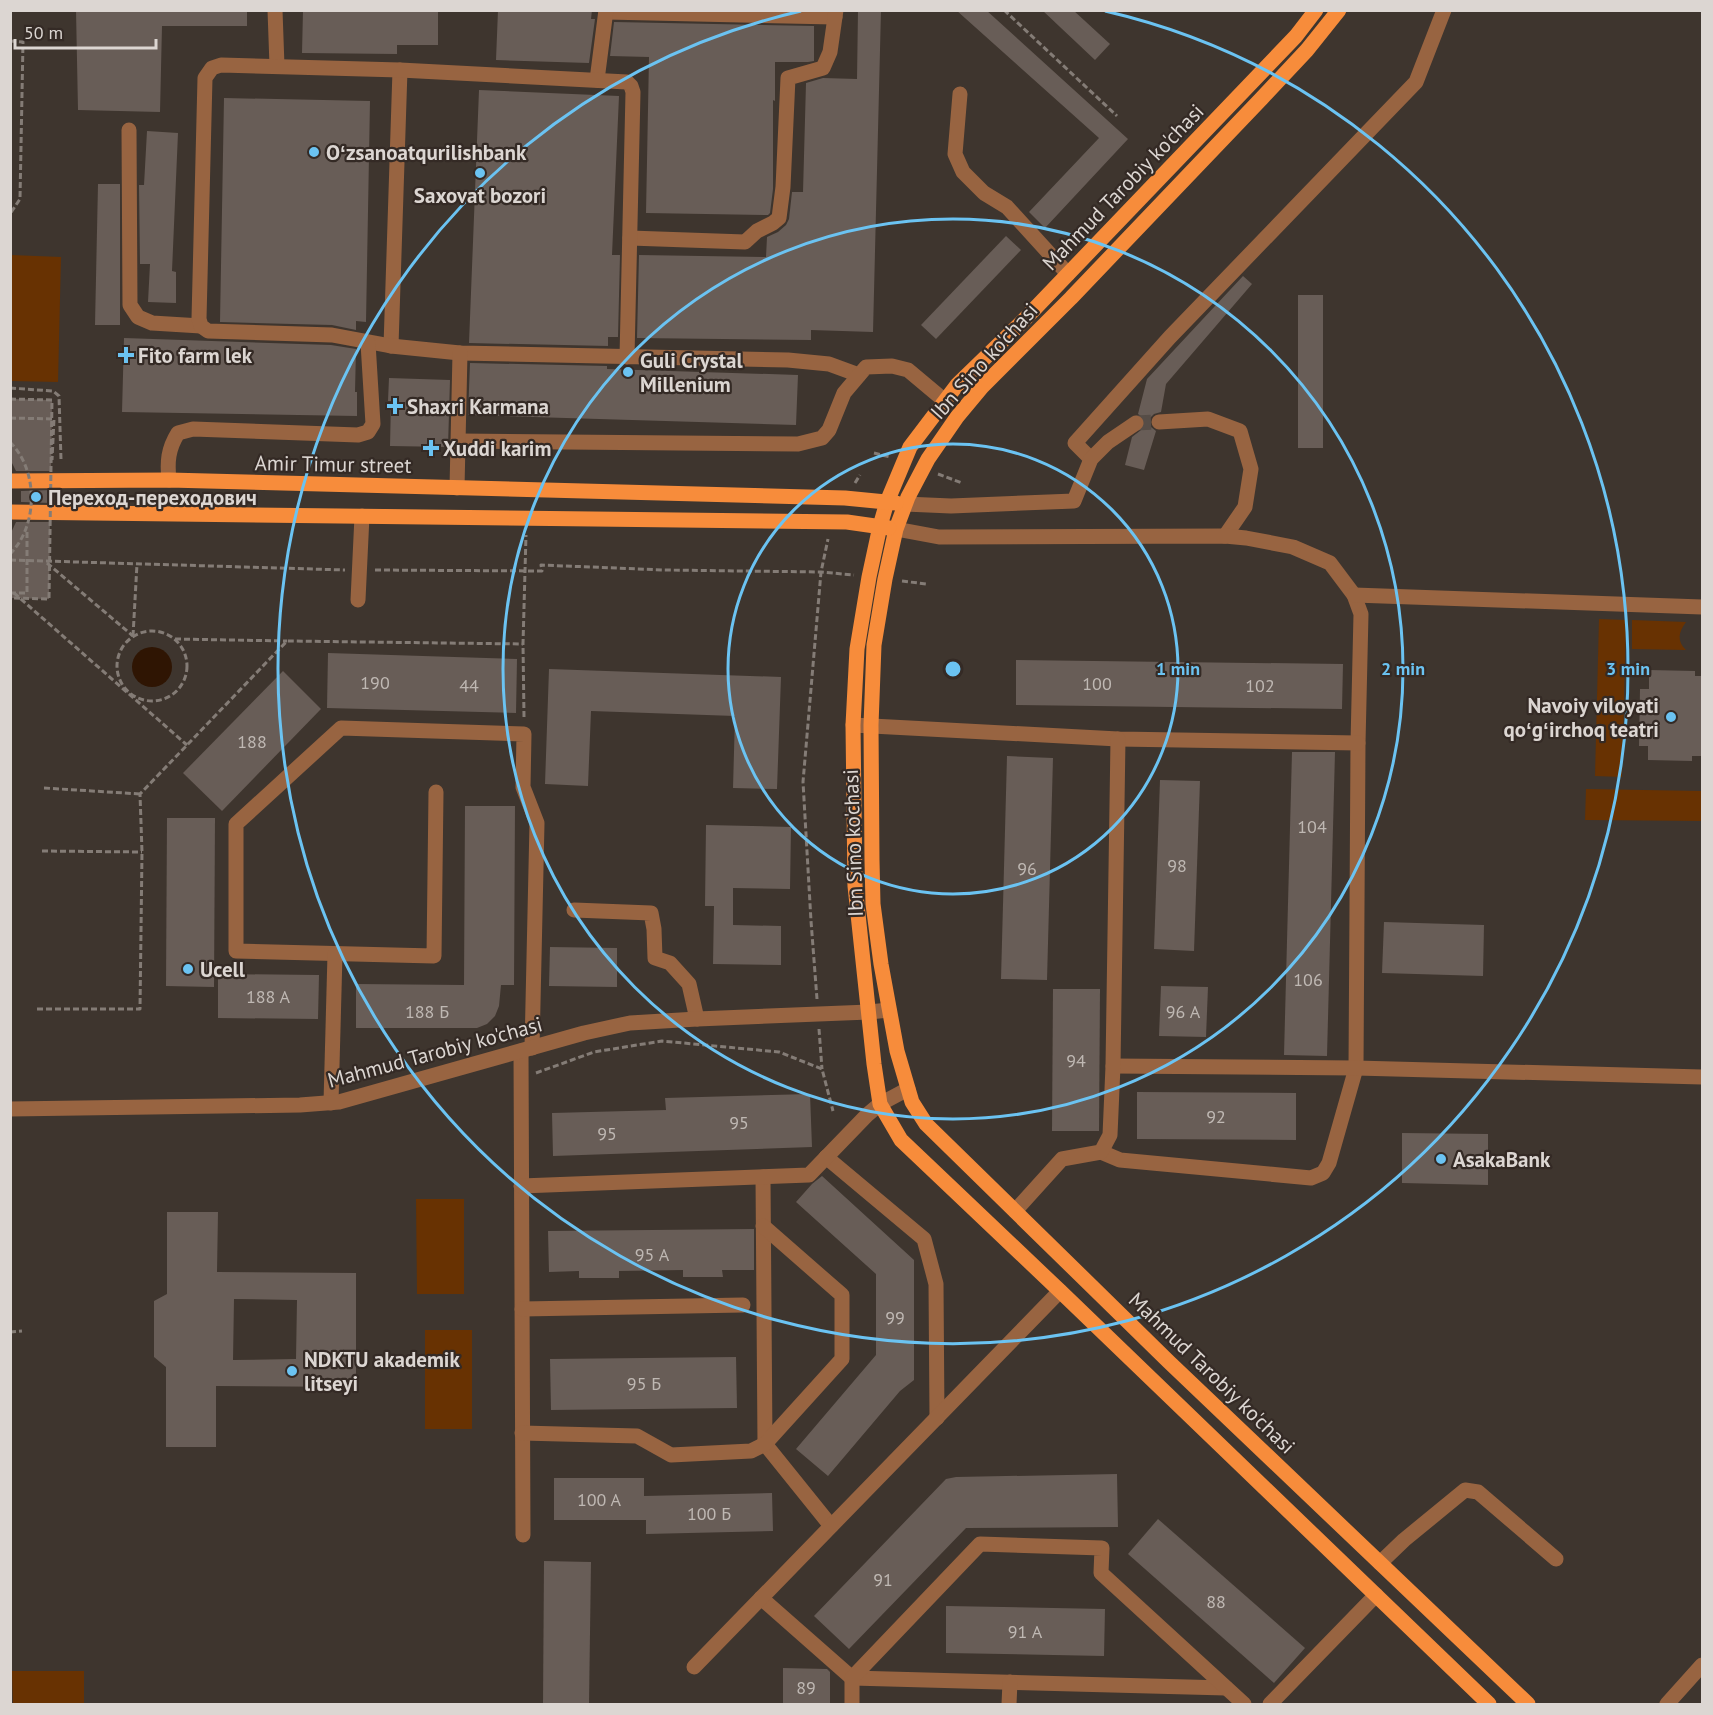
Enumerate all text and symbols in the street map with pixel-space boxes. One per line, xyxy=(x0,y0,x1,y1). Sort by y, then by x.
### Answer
scale bar xyxy=(15,12,156,50)
text: 50 m xyxy=(24,21,63,44)
street label: Mahmud Tarobiy ko'chasi xyxy=(1036,98,1210,276)
place label: Oʻzsanoatqurilishbank xyxy=(326,139,527,166)
marker: Oʻzsanoatqurilishbank xyxy=(307,145,321,159)
marker: Saxovat bozori xyxy=(473,166,487,180)
place label: Saxovat bozori xyxy=(414,182,546,209)
street label: Ibn Sino ko'chasi xyxy=(924,297,1044,425)
place label: Fito farm lek xyxy=(138,342,253,369)
place label: Guli Crystal Millenium xyxy=(640,347,743,398)
marker: Fito farm lek xyxy=(119,348,133,362)
marker: Guli Crystal Millenium xyxy=(621,365,635,379)
place label: Shaxri Karmana xyxy=(407,393,549,420)
marker: Shaxri Karmana xyxy=(388,399,402,413)
place label: Xuddi karim xyxy=(443,435,551,462)
marker: Xuddi karim xyxy=(424,441,438,455)
street label: Amir Timur street xyxy=(254,449,412,479)
place label: Переход-переходович xyxy=(48,484,257,511)
marker: Переход-переходович xyxy=(29,490,43,504)
text: 1 min xyxy=(1156,657,1200,680)
text: 2 min xyxy=(1381,657,1425,680)
text: 3 min xyxy=(1606,657,1650,680)
centre of rings xyxy=(943,659,963,679)
house number: 190 xyxy=(360,671,390,694)
house number: 100 xyxy=(1082,672,1112,695)
house number: 44 xyxy=(459,674,479,697)
house number: 102 xyxy=(1245,674,1275,697)
place label: Navoiy viloyati qoʻgʻirchoq teatri xyxy=(1503,692,1659,743)
marker: Navoiy viloyati qoʻgʻirchoq teatri xyxy=(1664,710,1678,724)
house number: 188 xyxy=(237,730,267,753)
street label: Ibn Sino ko'chasi xyxy=(837,769,869,917)
house number: 104 xyxy=(1297,815,1327,838)
house number: 98 xyxy=(1167,854,1187,877)
house number: 96 xyxy=(1017,857,1037,880)
place label: Ucell xyxy=(200,956,246,983)
marker: Ucell xyxy=(181,962,195,976)
house number: 106 xyxy=(1293,968,1323,991)
house number: 188 А xyxy=(246,985,291,1008)
house number: 188 Б xyxy=(405,1000,449,1023)
house number: 96 А xyxy=(1166,1000,1201,1023)
street label: Mahmud Tarobiy ko'chasi xyxy=(325,1010,545,1094)
house number: 94 xyxy=(1066,1049,1086,1072)
house number: 92 xyxy=(1206,1105,1226,1128)
house number: 95 xyxy=(729,1111,749,1134)
house number: 95 xyxy=(597,1122,617,1145)
place label: AsakaBank xyxy=(1453,1146,1551,1173)
marker: AsakaBank xyxy=(1434,1152,1448,1166)
house number: 95 А xyxy=(635,1243,670,1266)
street label: Mahmud Tarobiy ko'chasi xyxy=(1123,1286,1301,1460)
house number: 99 xyxy=(885,1306,905,1329)
place label: NDKTU akademik litseyi xyxy=(304,1346,461,1397)
marker: NDKTU akademik litseyi xyxy=(285,1364,299,1378)
house number: 95 Б xyxy=(627,1372,661,1395)
house number: 100 А xyxy=(577,1488,622,1511)
house number: 100 Б xyxy=(687,1502,731,1525)
house number: 91 xyxy=(873,1568,893,1591)
house number: 88 xyxy=(1206,1590,1226,1613)
house number: 91 А xyxy=(1008,1620,1043,1643)
house number: 89 xyxy=(796,1676,816,1699)

